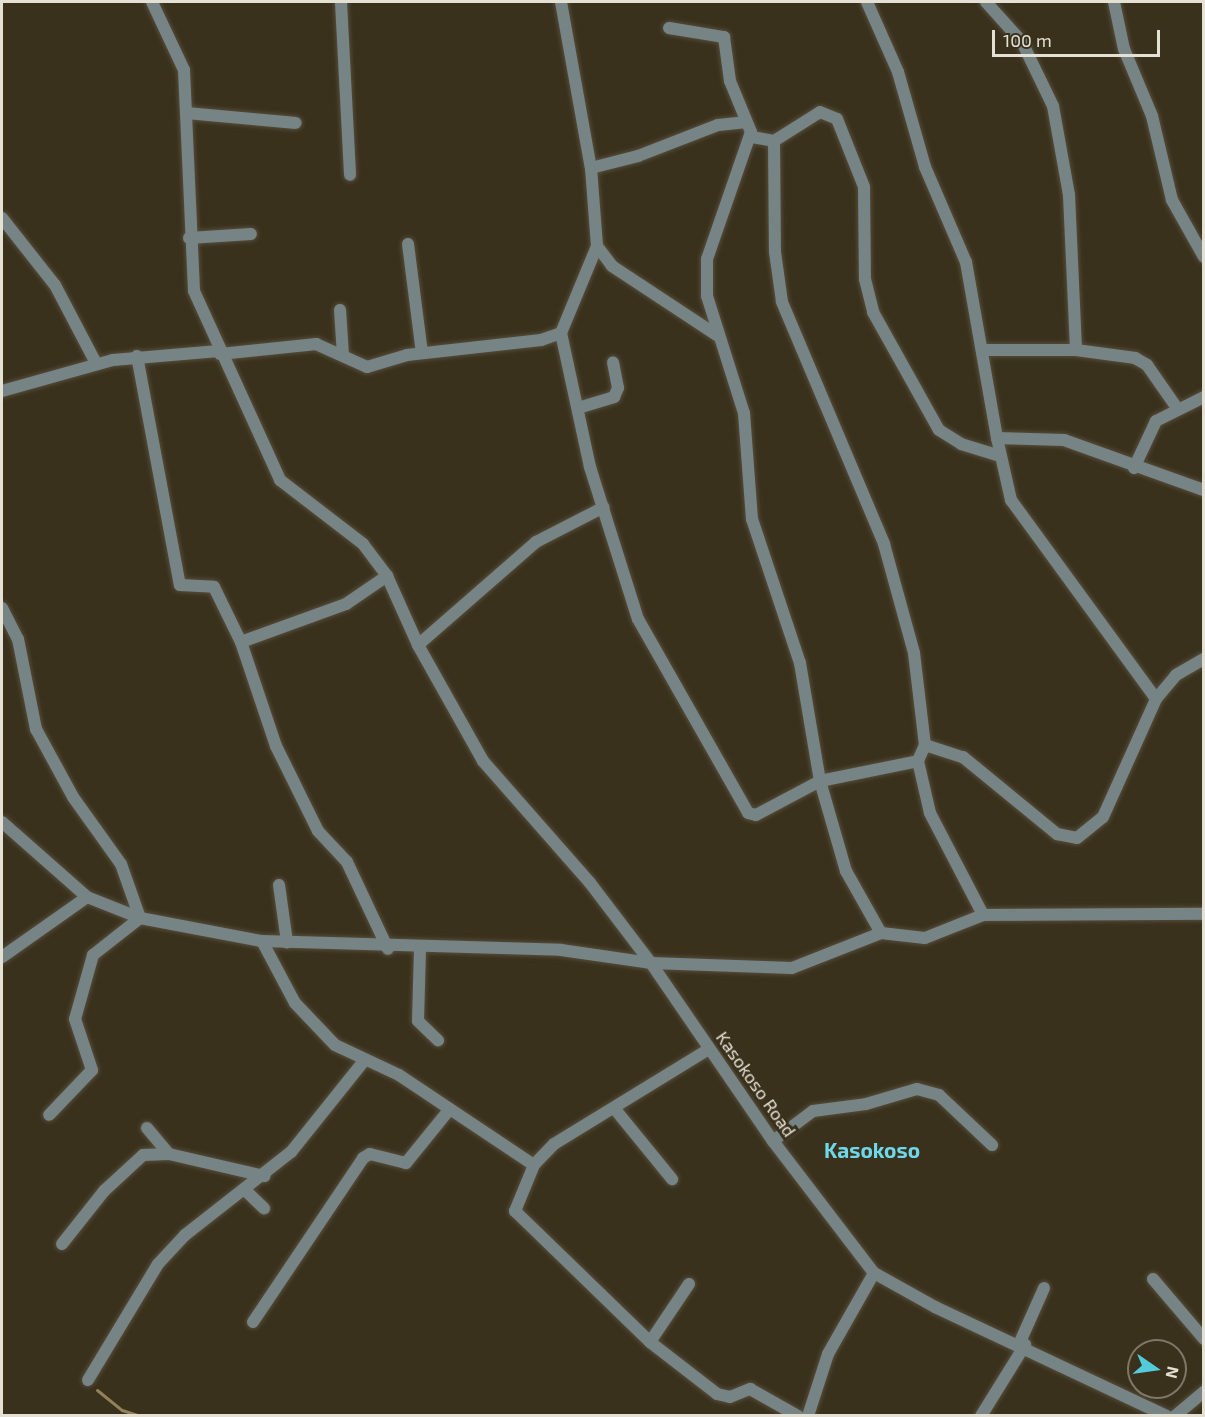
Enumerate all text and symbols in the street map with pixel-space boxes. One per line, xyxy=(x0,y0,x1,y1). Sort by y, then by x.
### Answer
scale bar xyxy=(995,18,1163,56)
text: 100 m xyxy=(1003,29,1052,51)
street label: Kasokoso Road xyxy=(712,1027,800,1141)
district label: Kasokoso xyxy=(824,1137,920,1163)
north arrow xyxy=(1127,1339,1187,1399)
text: N xyxy=(1163,1365,1184,1380)

